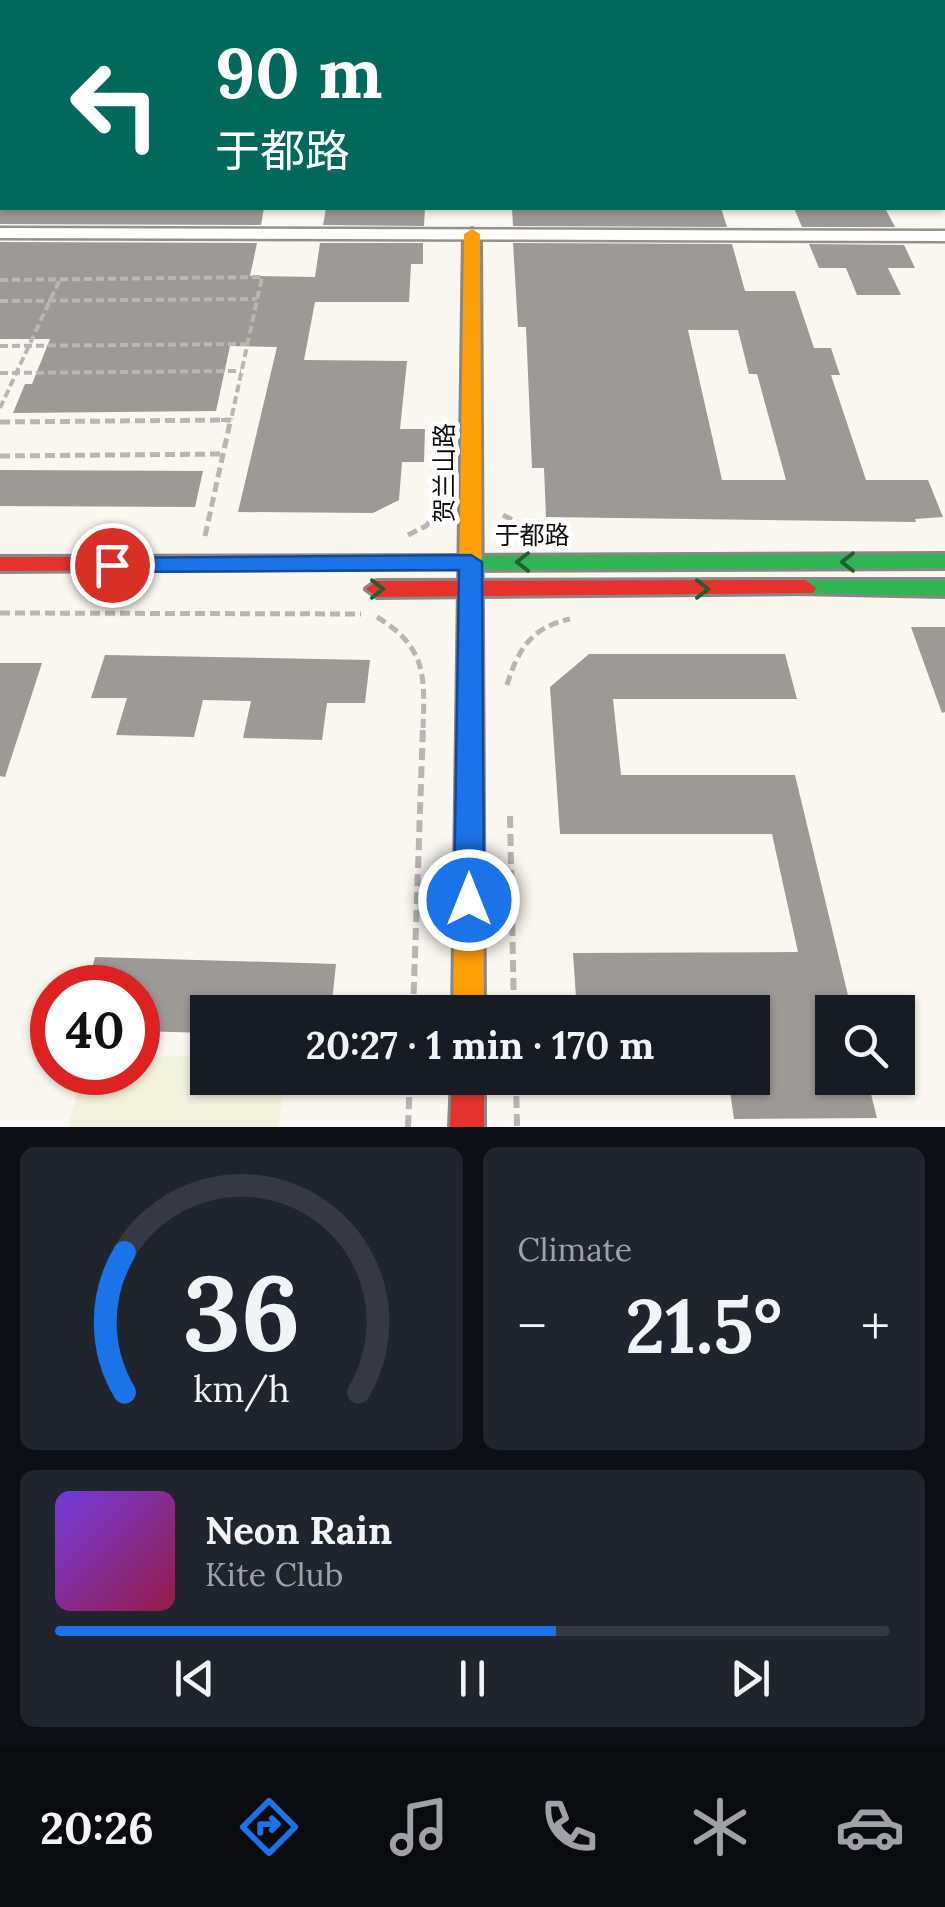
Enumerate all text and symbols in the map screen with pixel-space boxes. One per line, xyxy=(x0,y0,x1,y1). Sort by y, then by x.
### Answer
text: 90 m xyxy=(215,28,383,117)
icon: left xyxy=(50,40,180,170)
text: 于都路 xyxy=(215,122,350,179)
street label: 贺兰山路 xyxy=(428,423,460,523)
street label: 于都路 xyxy=(494,519,570,551)
pin xyxy=(70,523,155,608)
icon: arrive xyxy=(85,538,140,593)
one-way arrow xyxy=(514,551,530,573)
one-way arrow xyxy=(839,551,855,572)
one-way arrow xyxy=(370,578,386,600)
one-way arrow xyxy=(696,578,711,600)
position arrow xyxy=(417,848,521,952)
speed limit sign: 40 xyxy=(30,965,160,1095)
map controls xyxy=(815,995,915,1095)
button: search xyxy=(815,995,915,1095)
text: 20:27 · 1 min · 170 m xyxy=(306,1021,654,1069)
text: Climate xyxy=(518,1229,632,1270)
text: 36 xyxy=(182,1245,300,1378)
text: 21.5° xyxy=(625,1278,782,1374)
text: − xyxy=(518,1291,547,1361)
text: + xyxy=(861,1291,890,1361)
text: km/h xyxy=(193,1366,290,1412)
text: Neon Rain xyxy=(205,1506,392,1554)
text: Kite Club xyxy=(205,1554,343,1595)
icon: previous xyxy=(167,1651,222,1706)
icon: pause xyxy=(445,1651,500,1706)
icon: next xyxy=(723,1651,778,1706)
icon: directions xyxy=(234,1792,304,1862)
icon: music xyxy=(384,1792,454,1862)
icon: phone xyxy=(534,1792,604,1862)
icon: climate xyxy=(685,1792,755,1862)
icon: car xyxy=(835,1792,905,1862)
text: 20:26 xyxy=(40,1799,154,1856)

